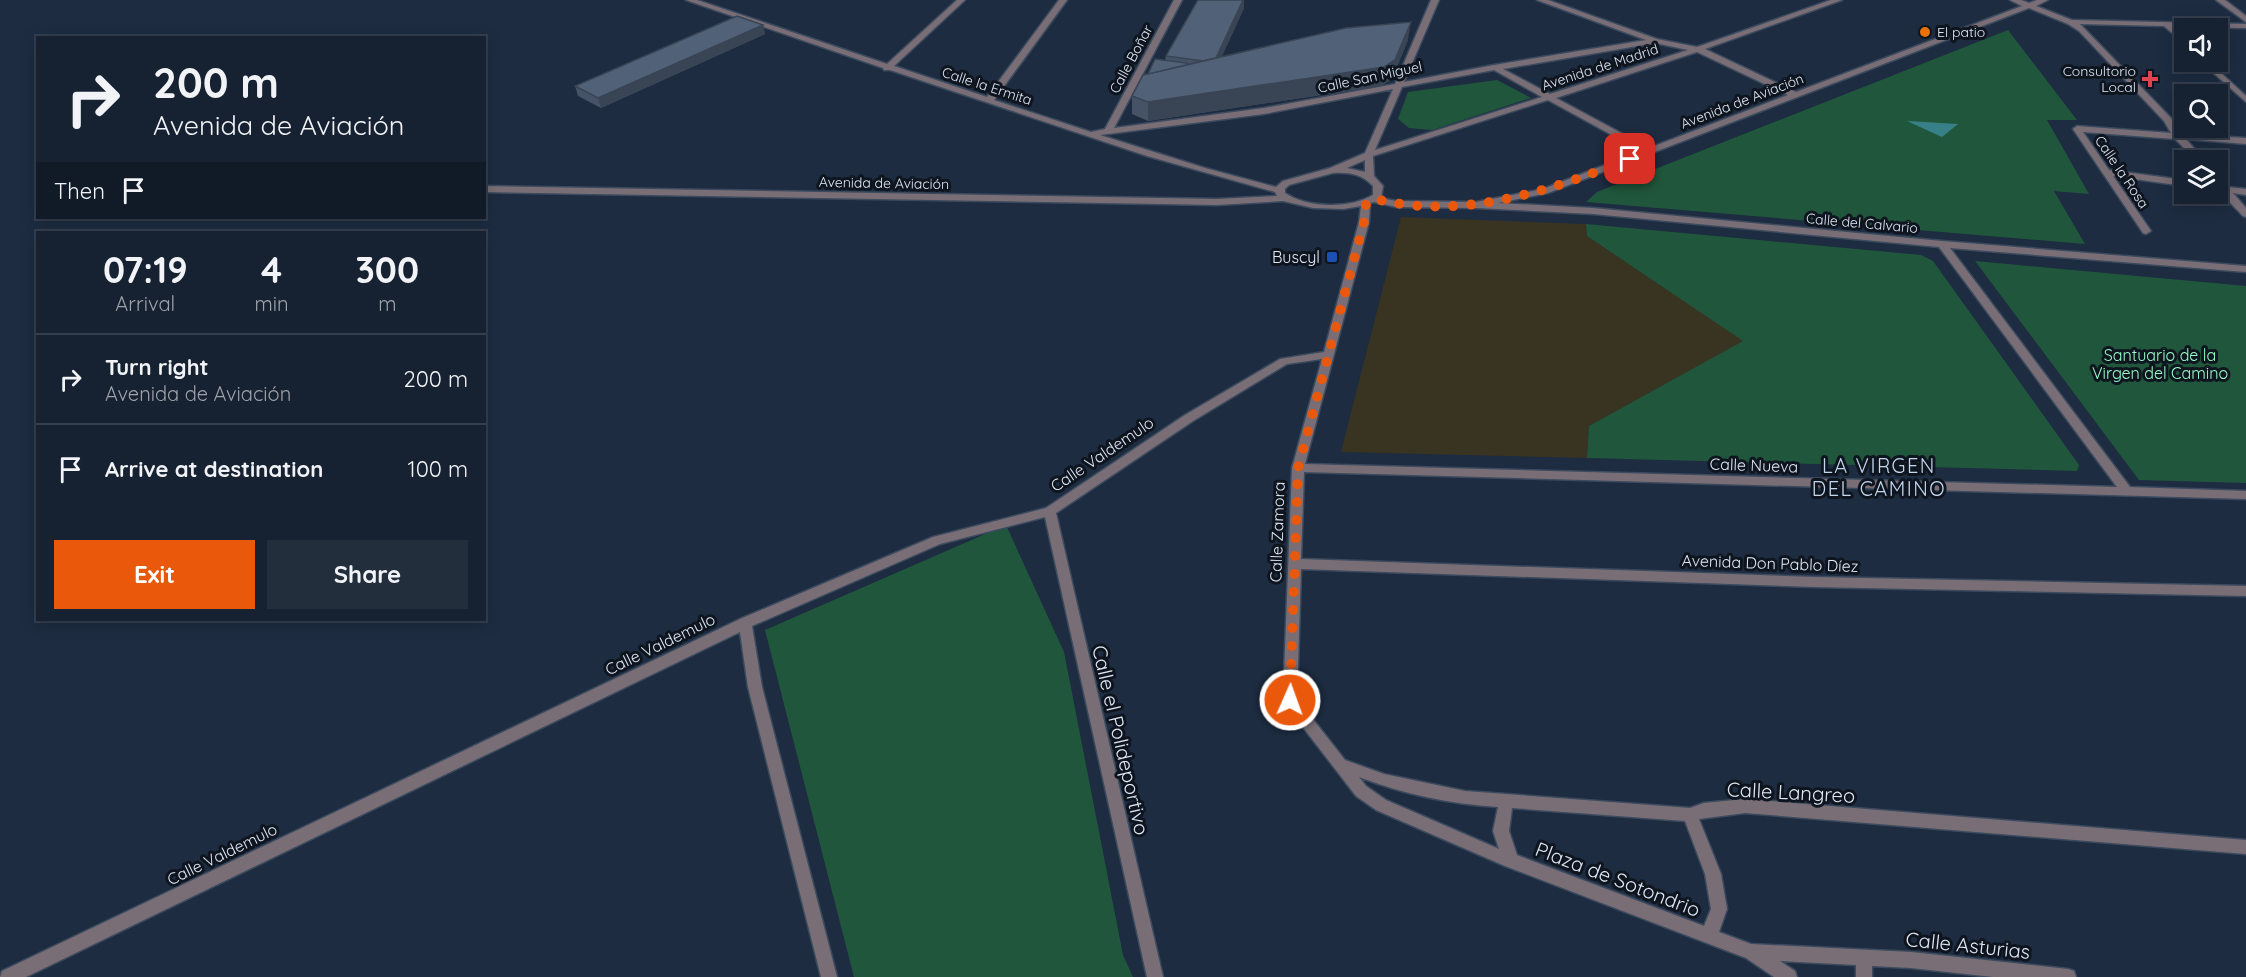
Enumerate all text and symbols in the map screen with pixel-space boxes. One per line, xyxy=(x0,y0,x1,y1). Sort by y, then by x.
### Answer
map controls xyxy=(2174,18,2228,204)
button: sound xyxy=(2174,18,2228,72)
street label: Calle Boñar xyxy=(1105,21,1157,96)
place label: El patio xyxy=(1937,23,1985,41)
marker: El patio xyxy=(1918,25,1932,39)
street label: Avenida de Madrid xyxy=(1539,40,1661,94)
text: 200 m xyxy=(153,56,279,109)
street label: Calle San Miguel xyxy=(1316,57,1424,97)
icon: right xyxy=(54,60,132,138)
place label: Consultorio Local xyxy=(2063,62,2136,96)
street label: Calle la Ermita xyxy=(940,63,1034,109)
street label: Avenida de Aviación xyxy=(1678,69,1806,133)
marker: Consultorio Local xyxy=(2141,70,2159,88)
button: search xyxy=(2174,84,2228,138)
text: Avenida de Aviación xyxy=(153,108,404,142)
street label: Calle la Rosa xyxy=(2091,132,2153,212)
pin xyxy=(1604,133,1655,184)
icon: arrive xyxy=(1613,142,1646,175)
button: layers xyxy=(2174,150,2228,204)
street label: Avenida de Aviación xyxy=(819,173,949,193)
icon: arrive xyxy=(117,174,150,207)
text: Then xyxy=(54,177,105,205)
street label: Calle del Calvario xyxy=(1805,209,1919,237)
text: 07:19 xyxy=(103,247,188,292)
text: 4 xyxy=(261,247,282,292)
text: 300 xyxy=(356,247,419,292)
place label: Buscyl xyxy=(1272,247,1320,267)
marker: Buscyl xyxy=(1325,250,1339,264)
text: Arrival xyxy=(115,291,175,316)
text: min xyxy=(255,291,289,316)
text: m xyxy=(378,291,396,316)
park label: Santuario de la Virgen del Camino xyxy=(2092,345,2228,383)
text: Turn right xyxy=(105,353,209,381)
icon: right xyxy=(54,363,87,396)
text: 200 m xyxy=(404,365,468,393)
text: Avenida de Aviación xyxy=(105,381,291,406)
street label: Calle Valdemulo xyxy=(1047,412,1157,496)
icon: arrive xyxy=(54,453,87,486)
street label: Calle Nueva xyxy=(1709,453,1799,477)
district label: LA VIRGEN DEL CAMINO xyxy=(1812,453,1946,501)
text: Arrive at destination xyxy=(105,455,323,483)
text: 100 m xyxy=(408,455,468,483)
street label: Calle Zamora xyxy=(1265,481,1289,583)
button: Exit xyxy=(54,540,255,609)
button: Share xyxy=(267,540,468,609)
street label: Avenida Don Pablo Díez xyxy=(1681,550,1859,576)
street label: Calle Valdemulo xyxy=(602,609,718,679)
street label: Calle el Polideportivo xyxy=(1087,643,1155,837)
position arrow xyxy=(1258,668,1322,732)
street label: Calle Langreo xyxy=(1726,776,1856,808)
street label: Calle Valdemulo xyxy=(164,819,280,889)
street label: Plaza de Sotondrio xyxy=(1532,836,1704,922)
street label: Calle Asturias xyxy=(1905,926,2031,964)

